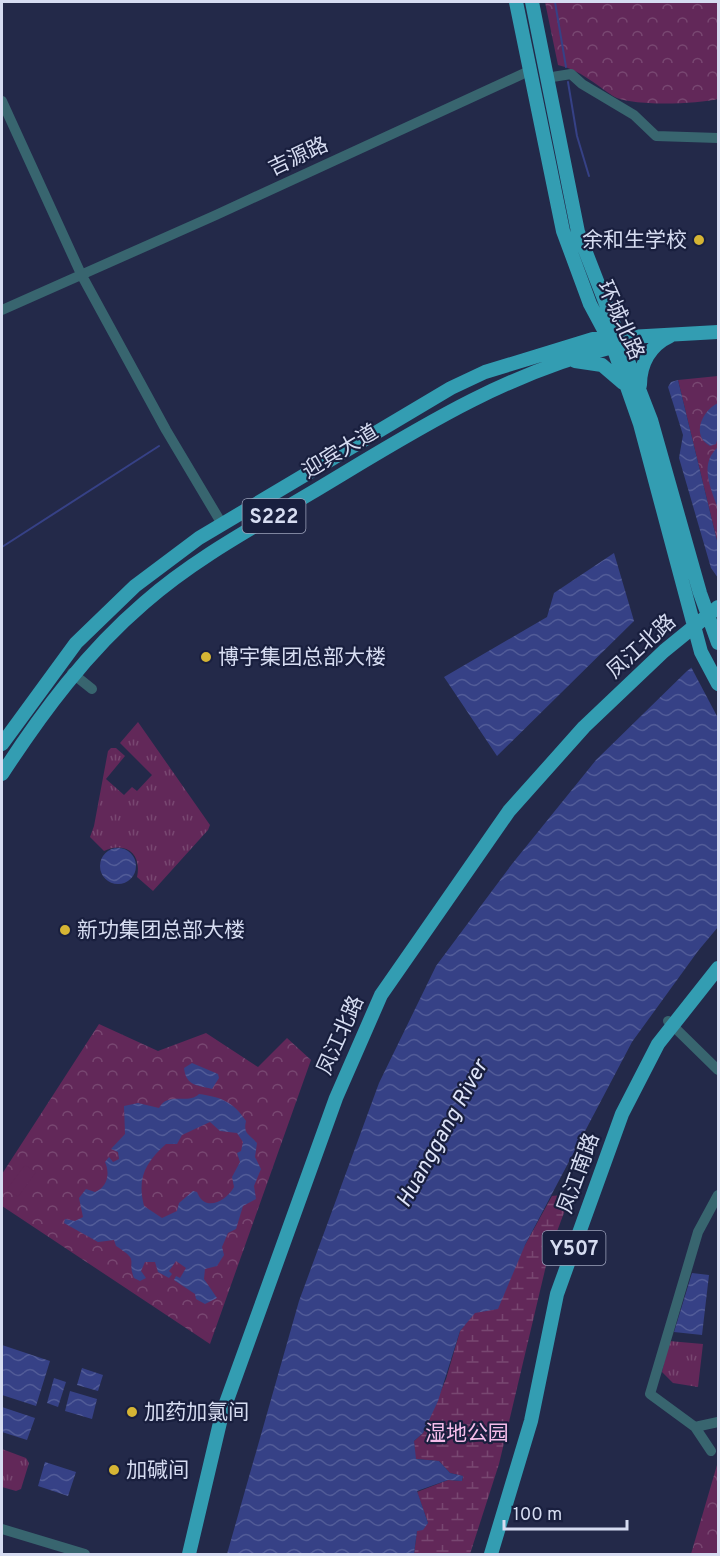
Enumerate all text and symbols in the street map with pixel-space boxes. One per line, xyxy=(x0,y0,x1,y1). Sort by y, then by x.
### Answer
street label: 吉源路 xyxy=(264,132,333,183)
place label: 余和生学校 xyxy=(582,228,687,255)
marker: 余和生学校 xyxy=(692,233,706,247)
street label: 环城北路 xyxy=(590,277,649,364)
street label: 迎宾大道 xyxy=(298,419,384,485)
road number: S222 xyxy=(242,499,306,533)
street label: 凤江北路 xyxy=(602,609,682,685)
place label: 博宇集团总部大楼 xyxy=(218,645,386,672)
marker: 博宇集团总部大楼 xyxy=(199,650,213,664)
place label: 新功集团总部大楼 xyxy=(77,918,245,945)
marker: 新功集团总部大楼 xyxy=(58,923,72,937)
street label: 凤江北路 xyxy=(312,992,371,1079)
water label: Huanggang River xyxy=(391,1054,496,1213)
street label: 凤江南路 xyxy=(552,1129,606,1218)
road number: Y507 xyxy=(542,1231,606,1265)
place label: 加药加氯间 xyxy=(144,1400,249,1427)
marker: 加药加氯间 xyxy=(125,1405,139,1419)
park label: 湿地公园 xyxy=(425,1421,509,1448)
place label: 加碱间 xyxy=(126,1458,189,1485)
marker: 加碱间 xyxy=(107,1463,121,1477)
scale bar xyxy=(504,1493,627,1531)
text: 100 m xyxy=(513,1504,562,1527)

